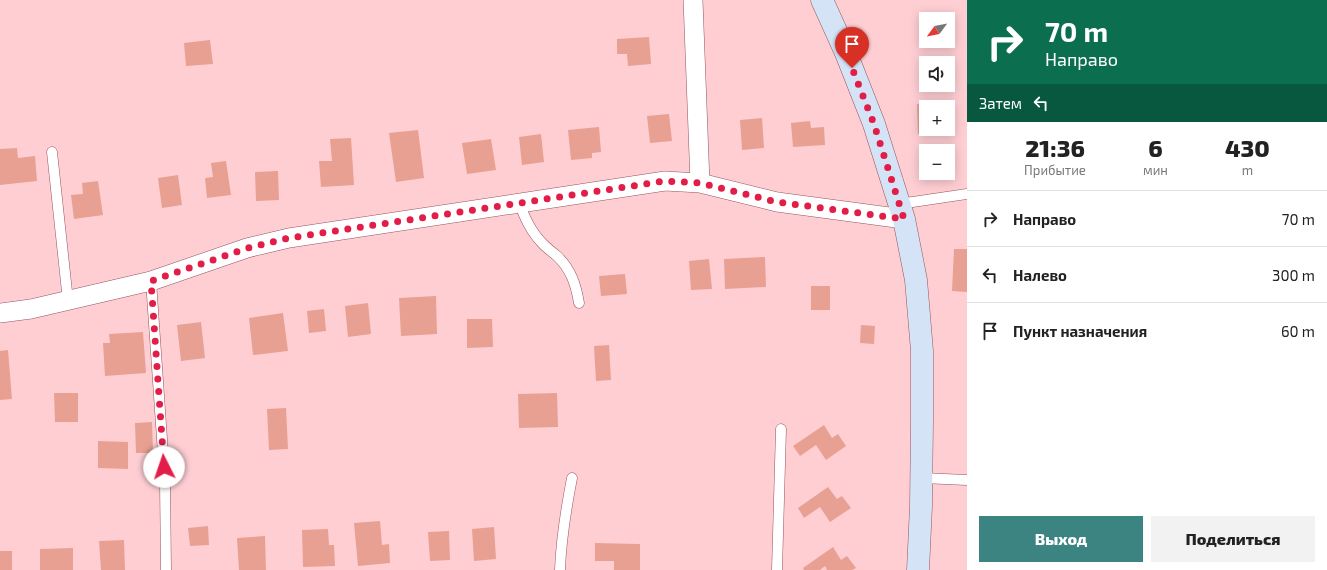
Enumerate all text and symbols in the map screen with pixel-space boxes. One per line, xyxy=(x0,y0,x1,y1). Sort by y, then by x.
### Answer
north arrow xyxy=(919,12,955,48)
map controls xyxy=(919,12,955,180)
text: 70 m xyxy=(1045,14,1108,48)
icon: right xyxy=(979,16,1031,68)
pin xyxy=(835,27,869,68)
icon: arrive xyxy=(841,33,863,55)
text: Направо xyxy=(1045,48,1118,70)
button: sound xyxy=(919,56,955,92)
icon: left xyxy=(1030,92,1052,114)
text: Затем xyxy=(979,94,1022,112)
button: + xyxy=(919,100,955,136)
text: 21:36 xyxy=(1025,133,1085,162)
text: 6 xyxy=(1148,133,1163,162)
text: 430 xyxy=(1225,133,1270,162)
button: − xyxy=(919,144,955,180)
text: Прибытие xyxy=(1024,162,1086,178)
text: мин xyxy=(1143,162,1168,178)
text: m xyxy=(1242,162,1253,178)
icon: right xyxy=(979,208,1001,230)
text: Направо xyxy=(1013,210,1076,228)
text: 70 m xyxy=(1282,210,1315,228)
icon: left xyxy=(979,264,1001,286)
text: Налево xyxy=(1013,266,1067,284)
text: 300 m xyxy=(1272,266,1315,284)
icon: arrive xyxy=(979,320,1001,342)
text: Пункт назначения xyxy=(1013,322,1147,340)
text: 60 m xyxy=(1281,322,1315,340)
position arrow xyxy=(143,446,185,488)
button: Выход xyxy=(979,516,1143,562)
button: Поделиться xyxy=(1151,516,1315,562)

